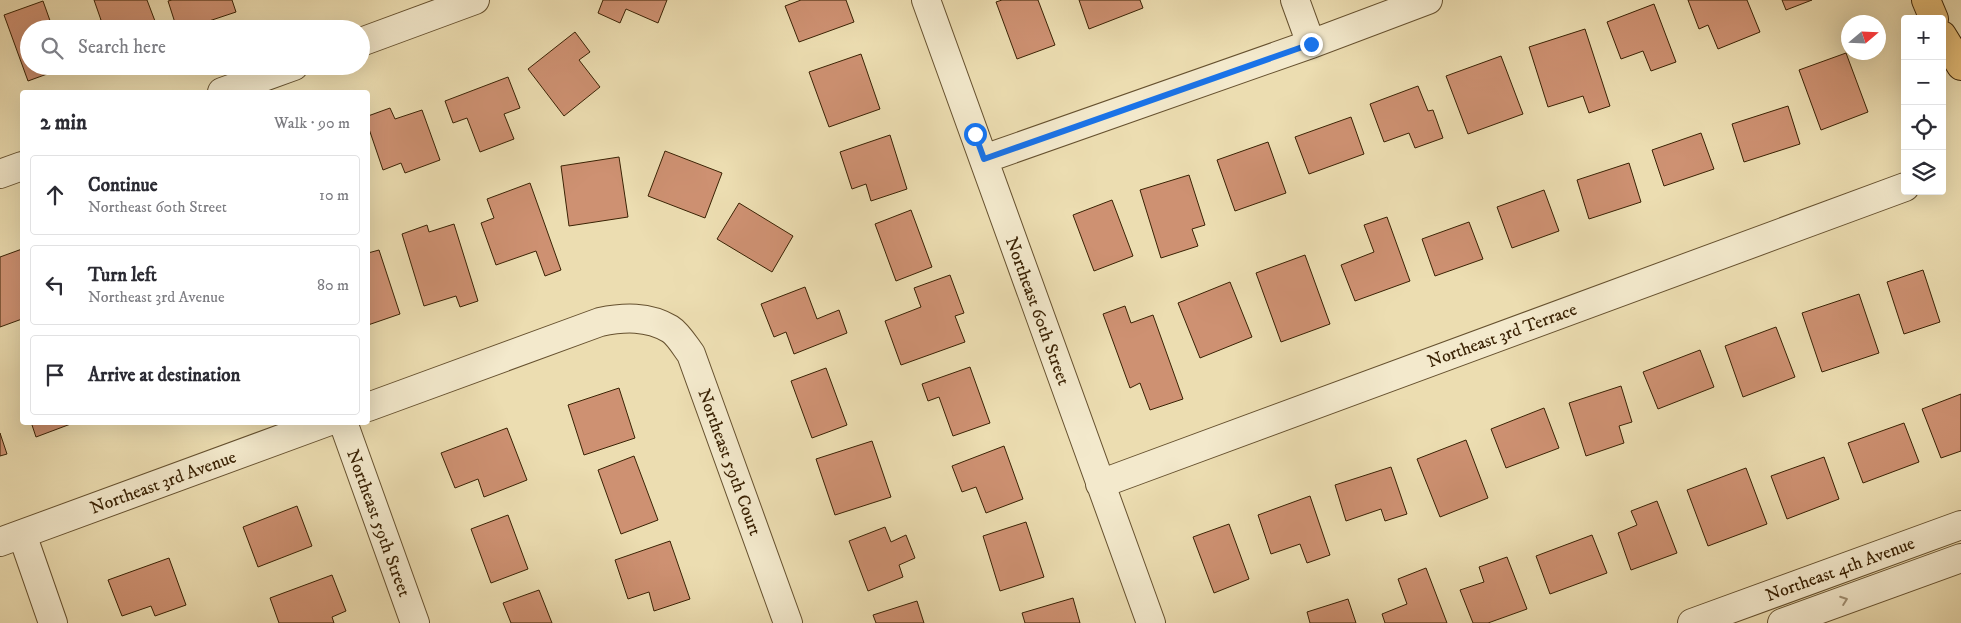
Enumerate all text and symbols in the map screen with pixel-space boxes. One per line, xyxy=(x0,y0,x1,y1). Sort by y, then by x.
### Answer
north arrow xyxy=(1841,15,1886,60)
map controls xyxy=(1901,15,1946,195)
button: + xyxy=(1901,15,1946,60)
search box xyxy=(20,20,370,75)
route end xyxy=(1300,33,1323,56)
icon: search xyxy=(38,34,66,62)
text: Search here xyxy=(78,36,166,59)
button: − xyxy=(1901,60,1946,105)
button: locate xyxy=(1901,105,1946,150)
text: 2 min xyxy=(40,110,87,136)
text: Walk · 90 m xyxy=(274,113,350,133)
route start xyxy=(964,123,987,146)
button: layers xyxy=(1901,150,1946,195)
text: Continue xyxy=(88,174,158,197)
icon: ahead xyxy=(41,181,69,209)
text: 10 m xyxy=(319,185,349,205)
text: Northeast 60th Street xyxy=(88,197,227,217)
street label: Northeast 60th Street xyxy=(1000,234,1074,389)
text: Turn left xyxy=(88,264,157,287)
icon: left xyxy=(41,271,69,299)
text: 80 m xyxy=(317,275,349,295)
text: Northeast 3rd Avenue xyxy=(88,287,225,307)
street label: Northeast 3rd Terrace xyxy=(1425,299,1580,373)
icon: arrive xyxy=(41,361,69,389)
text: Arrive at destination xyxy=(88,364,240,387)
street label: Northeast 59th Court xyxy=(692,386,766,539)
street label: Northeast 3rd Avenue xyxy=(87,446,239,520)
street label: Northeast 59th Street xyxy=(341,447,415,600)
street label: Northeast 4th Avenue xyxy=(1763,533,1918,607)
one-way arrow xyxy=(1839,596,1848,606)

